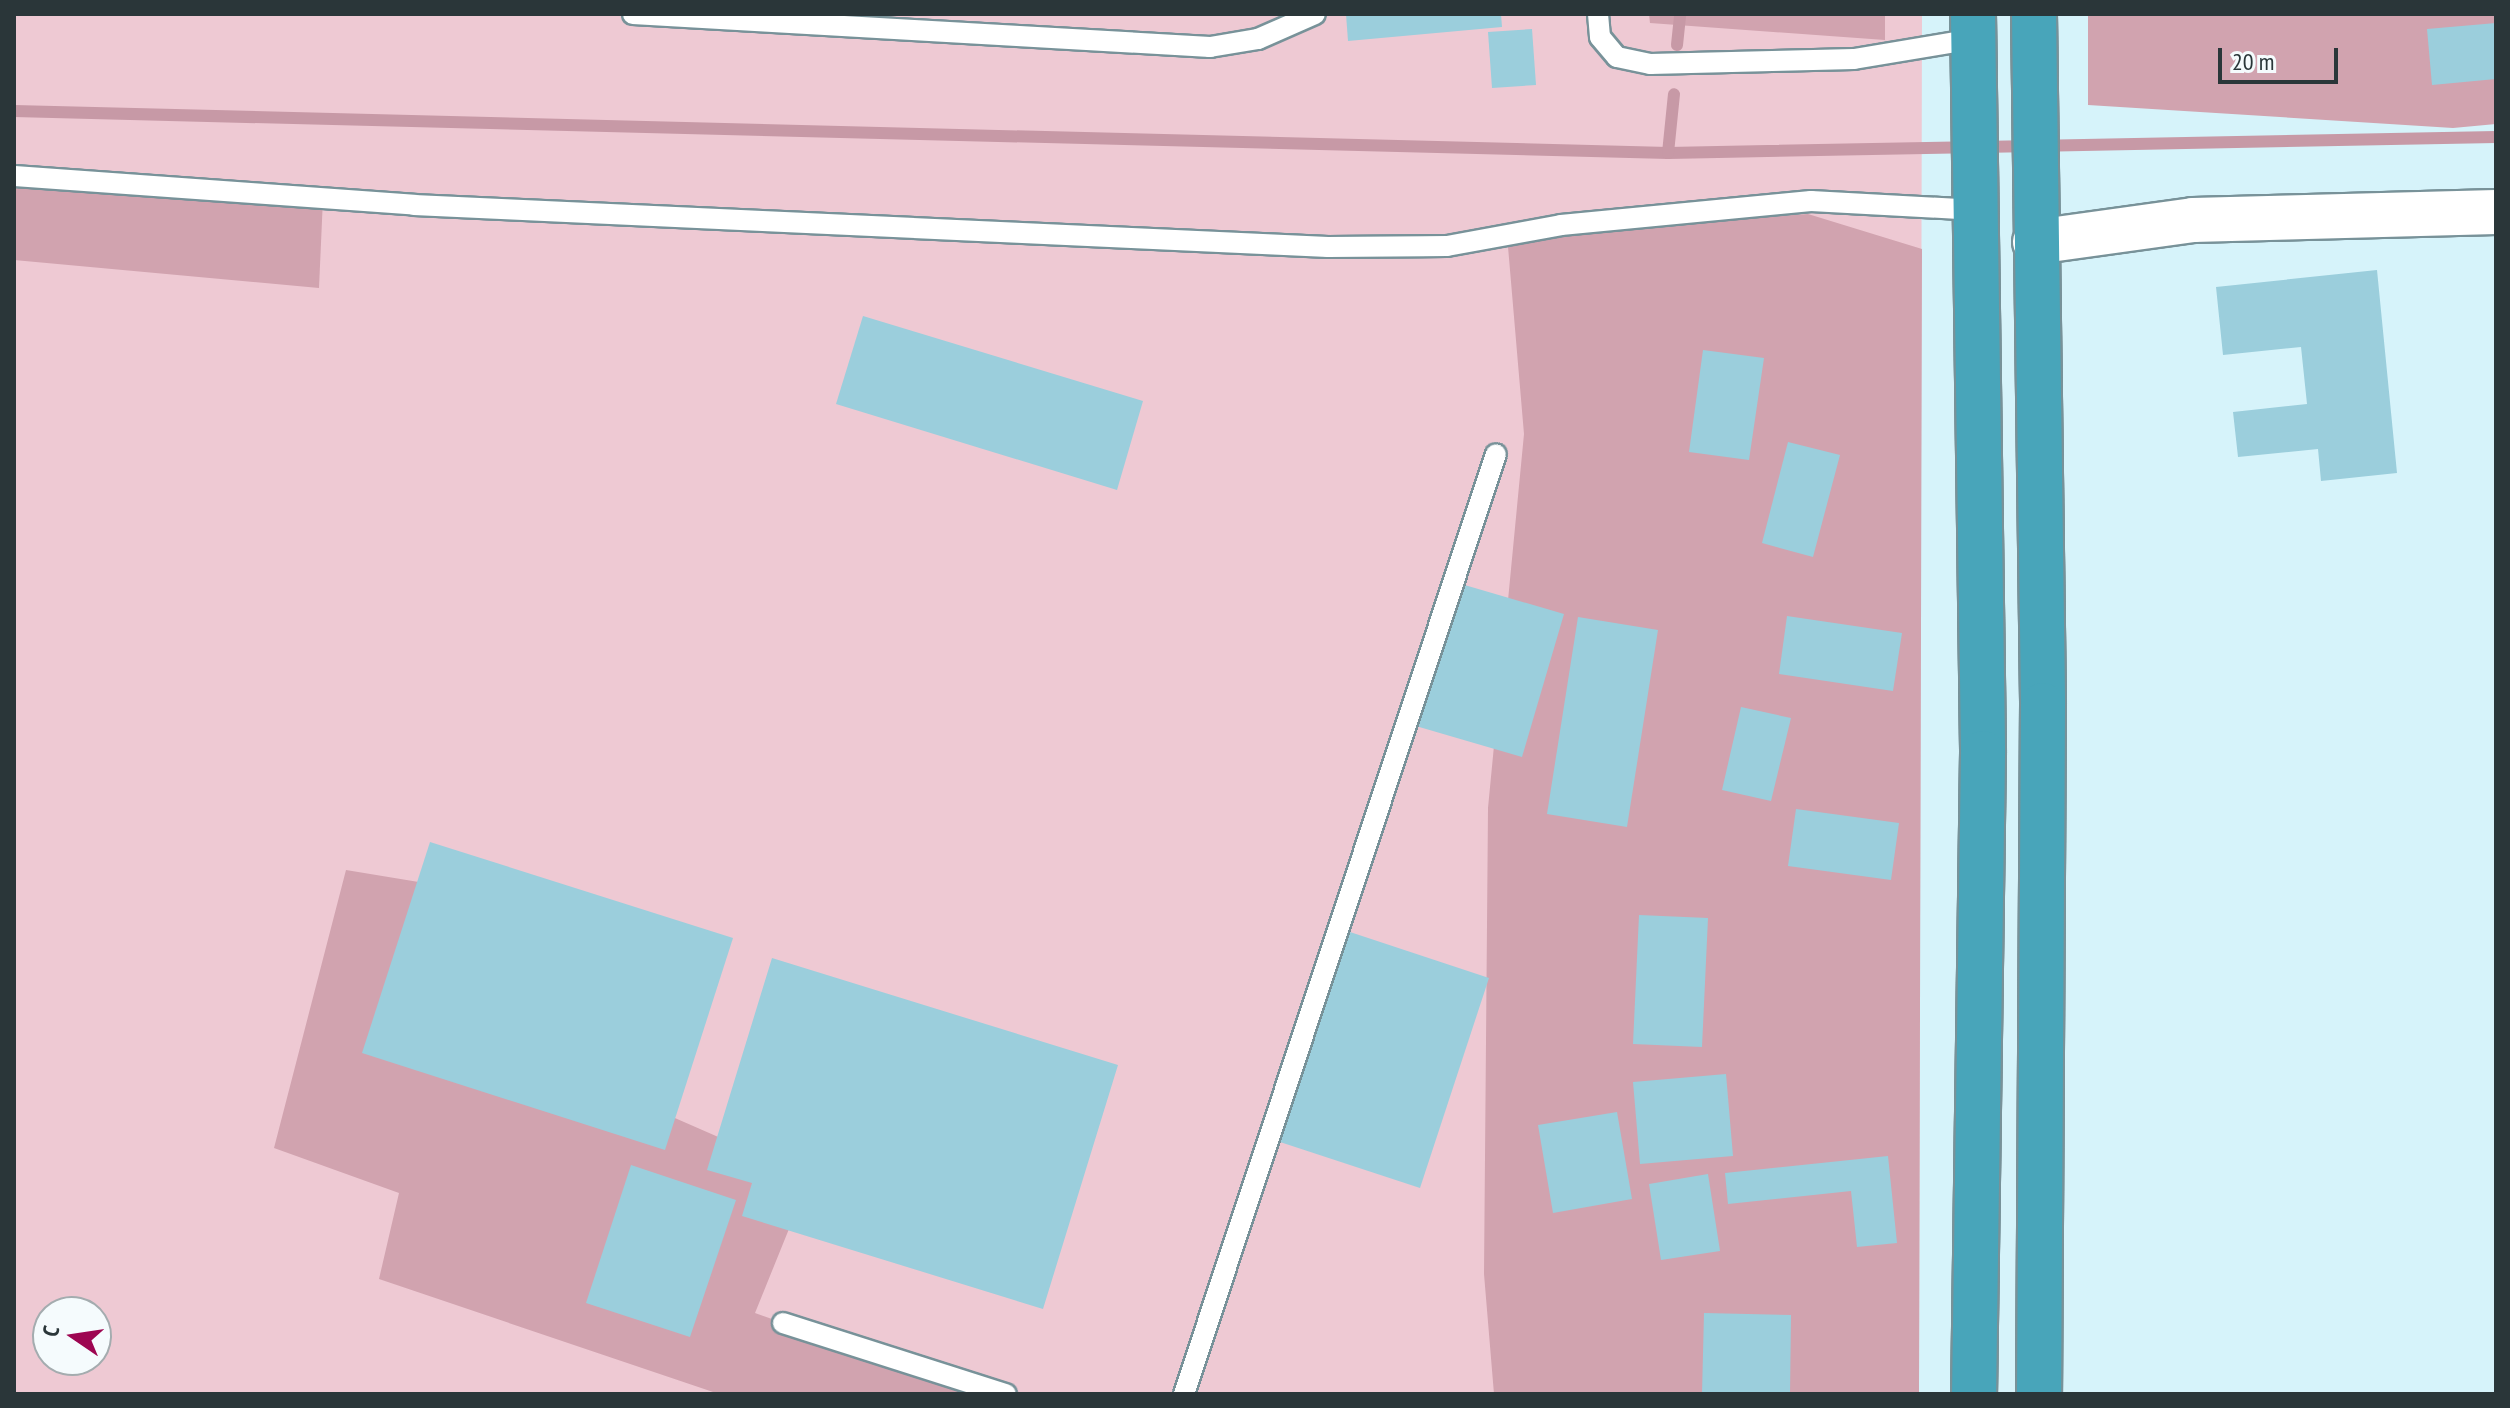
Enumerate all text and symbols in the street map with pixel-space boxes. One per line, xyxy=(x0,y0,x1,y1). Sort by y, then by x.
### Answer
scale bar xyxy=(2222,32,2342,82)
text: 20 m xyxy=(2232,46,2274,77)
north arrow xyxy=(32,1296,112,1376)
text: С xyxy=(36,1323,65,1339)

